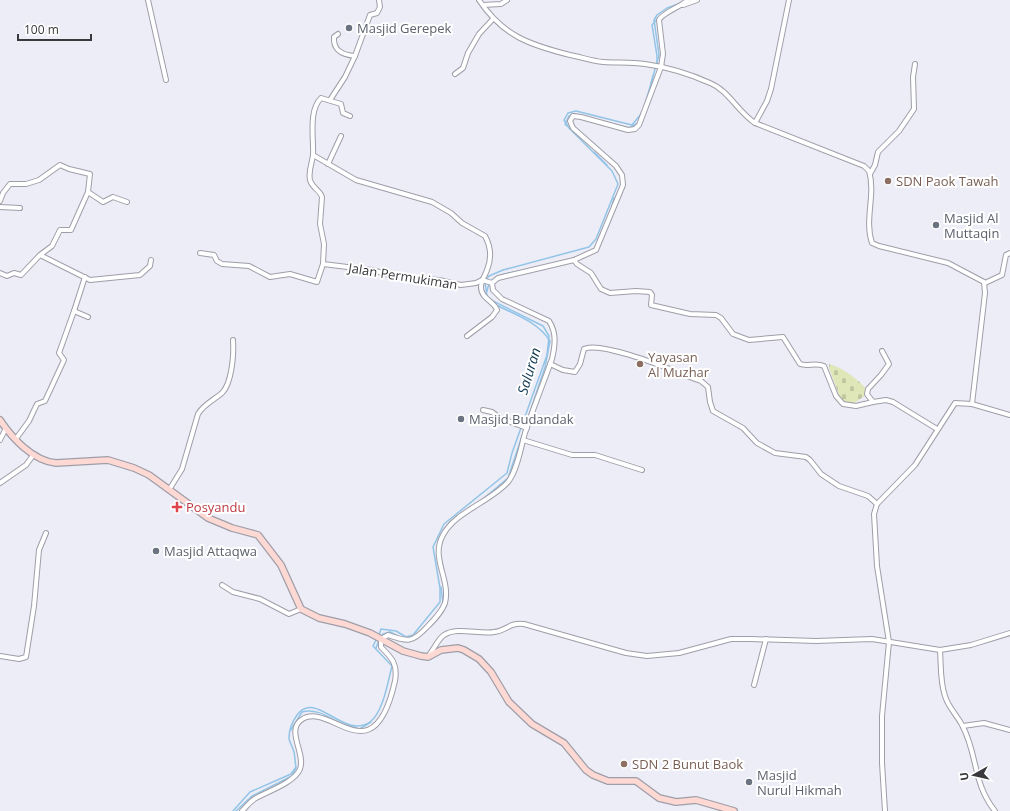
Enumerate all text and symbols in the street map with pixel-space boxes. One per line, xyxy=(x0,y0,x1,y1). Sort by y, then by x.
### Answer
scale bar xyxy=(18,16,91,42)
place label: Masjid Gerepek xyxy=(357,19,452,37)
text: 100 m xyxy=(24,21,59,38)
marker: Masjid Gerepek xyxy=(344,23,354,33)
place label: SDN Paok Tawah xyxy=(896,172,998,190)
marker: SDN Paok Tawah xyxy=(883,176,893,186)
place label: Masjid Al Muttaqin xyxy=(944,209,999,242)
marker: Masjid Al Muttaqin xyxy=(931,220,941,230)
street label: Jalan Permukiman xyxy=(345,258,459,294)
water label: Saluran xyxy=(512,345,545,397)
place label: Yayasan Al Muzhar xyxy=(648,348,710,381)
marker: Yayasan Al Muzhar xyxy=(635,359,645,369)
place label: Masjid Budandak xyxy=(469,410,574,428)
marker: Masjid Budandak xyxy=(456,414,466,424)
place label: Posyandu xyxy=(186,498,245,516)
marker: Posyandu xyxy=(171,501,183,513)
place label: Masjid Attaqwa xyxy=(164,542,257,560)
marker: Masjid Attaqwa xyxy=(151,546,161,556)
place label: SDN 2 Bunut Baok xyxy=(632,755,743,773)
north arrow xyxy=(954,755,994,795)
marker: SDN 2 Bunut Baok xyxy=(619,759,629,769)
place label: Masjid Nurul Hikmah xyxy=(757,766,842,799)
text: U xyxy=(956,771,972,782)
marker: Masjid Nurul Hikmah xyxy=(744,777,754,787)

